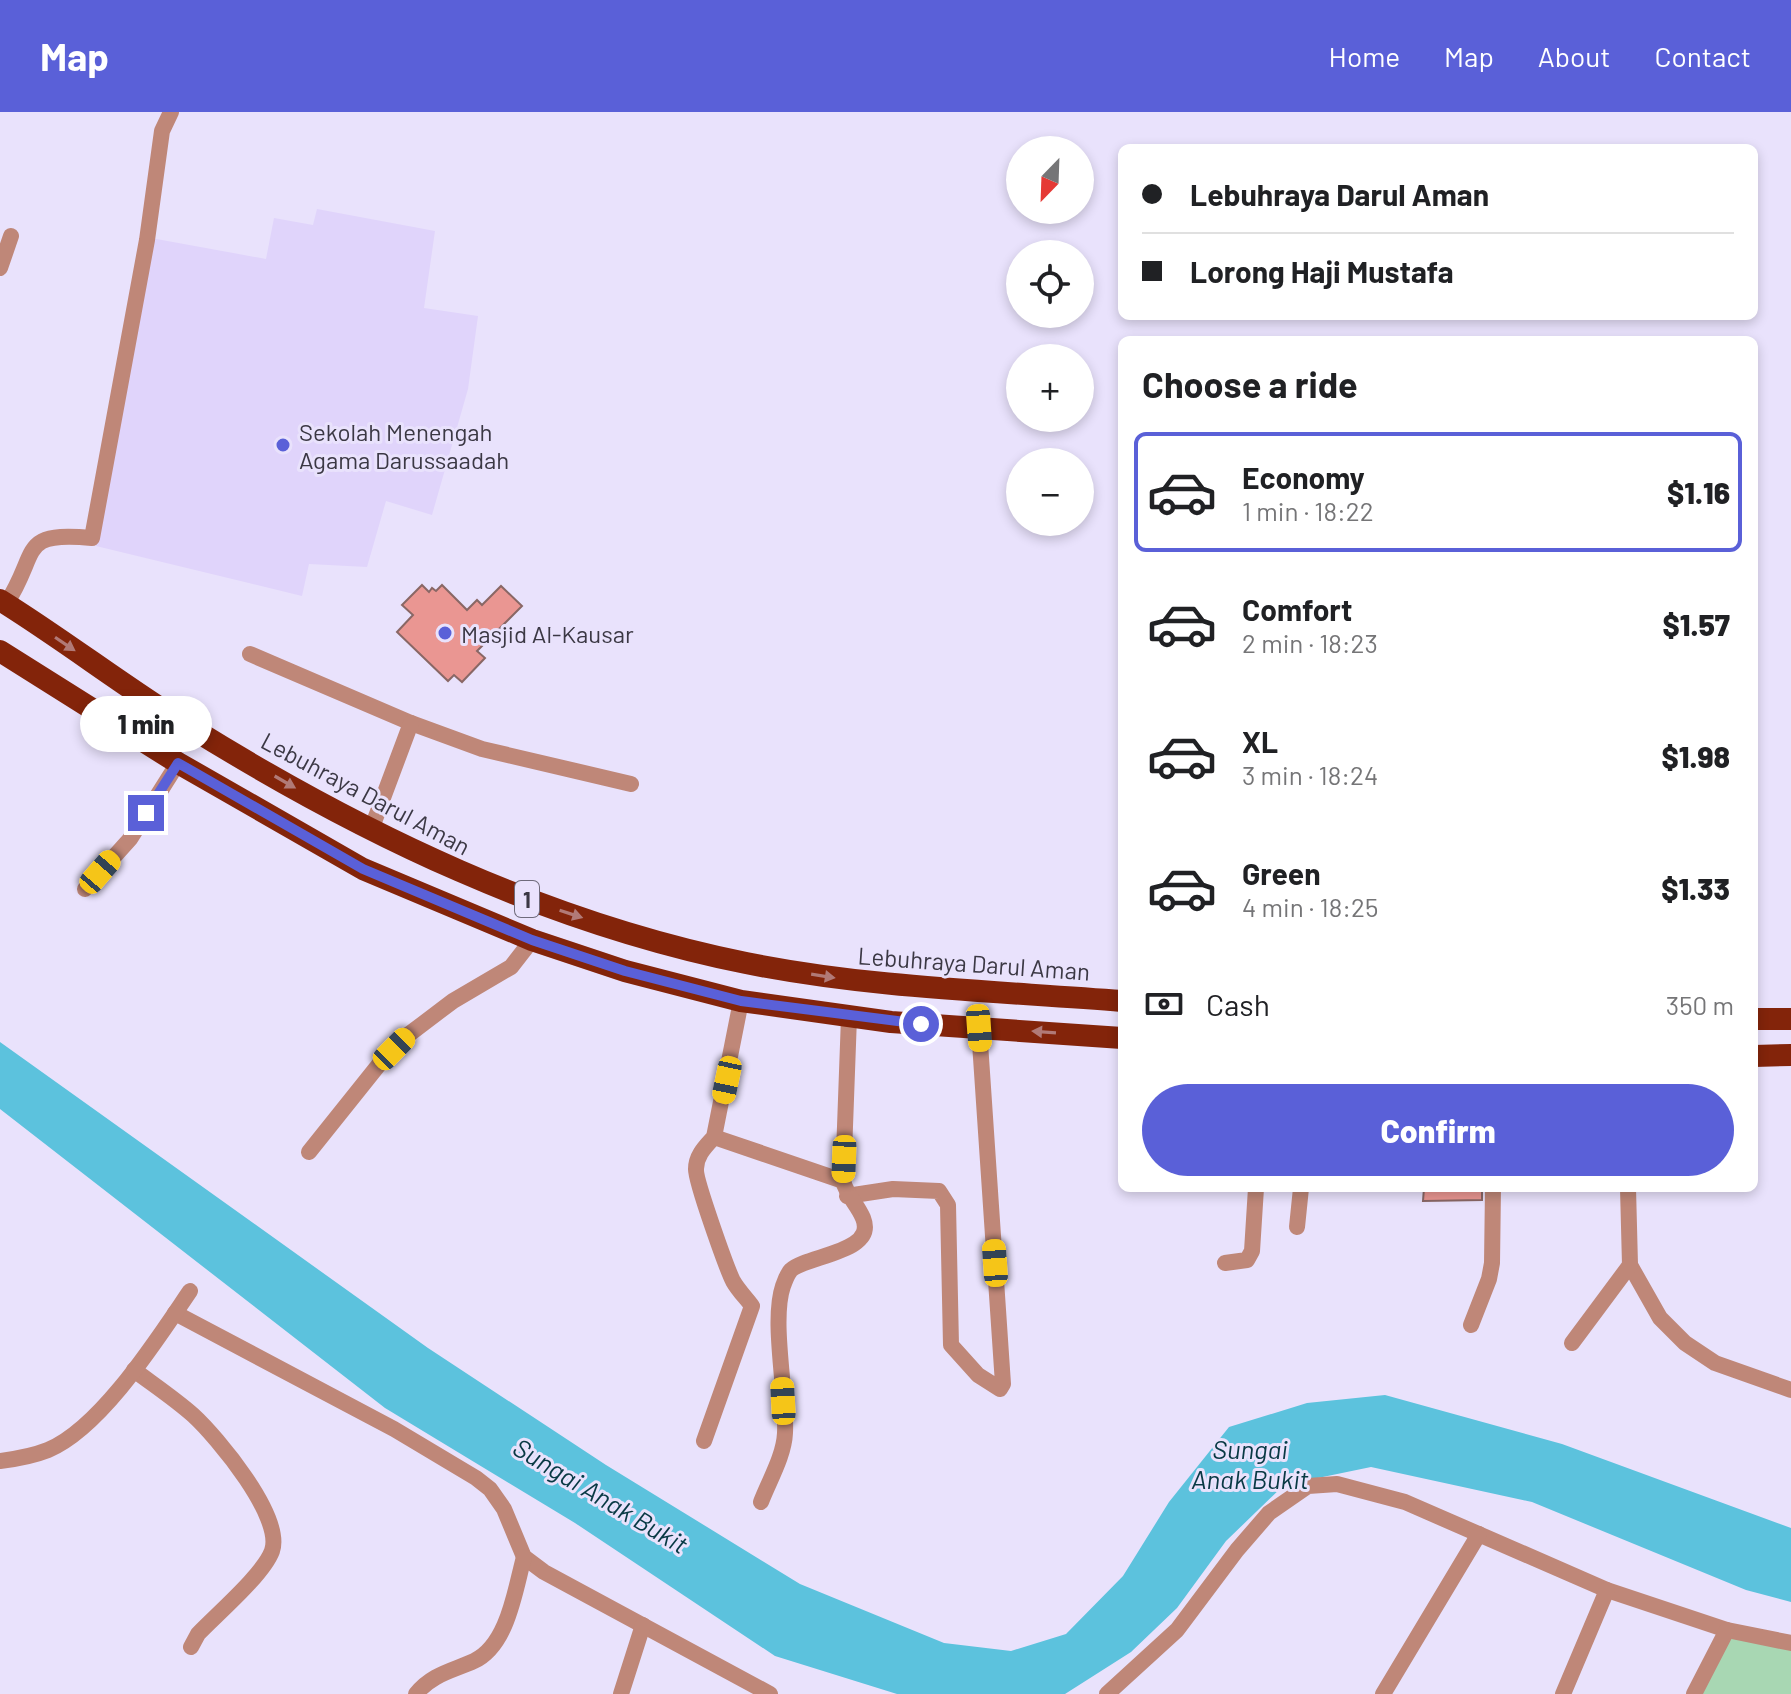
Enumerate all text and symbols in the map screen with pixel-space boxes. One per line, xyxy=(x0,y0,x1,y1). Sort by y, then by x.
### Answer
text: Map xyxy=(40,33,109,79)
text: Home xyxy=(1329,39,1400,73)
text: Map xyxy=(1444,39,1494,73)
text: About xyxy=(1538,39,1610,73)
text: Contact xyxy=(1654,39,1751,73)
north arrow xyxy=(1006,136,1094,224)
map controls xyxy=(1006,136,1094,536)
text: Lebuhraya Darul Aman xyxy=(1190,176,1489,212)
button: locate xyxy=(1006,240,1094,328)
text: Lorong Haji Mustafa xyxy=(1190,253,1454,289)
button: + xyxy=(1006,344,1094,432)
text: Choose a ride xyxy=(1142,362,1358,405)
place label: Sekolah Menengah Agama Darussaadah xyxy=(299,417,509,474)
marker: Sekolah Menengah Agama Darussaadah xyxy=(274,436,292,454)
button: − xyxy=(1006,448,1094,536)
icon: car xyxy=(1146,456,1218,528)
text: Economy xyxy=(1242,459,1365,495)
text: $1.16 xyxy=(1667,474,1730,510)
text: 1 min · 18:22 xyxy=(1242,495,1374,526)
icon: car xyxy=(1146,588,1218,660)
text: Comfort xyxy=(1242,591,1352,627)
text: $1.57 xyxy=(1663,606,1730,642)
place label: Masjid Al-Kausar xyxy=(461,619,634,648)
marker: Masjid Al-Kausar xyxy=(436,624,454,642)
text: 2 min · 18:23 xyxy=(1242,627,1378,658)
one-way arrow xyxy=(54,636,76,651)
callout: 1 min xyxy=(80,697,212,753)
text: 1 min xyxy=(117,708,175,739)
icon: car xyxy=(1146,720,1218,792)
text: XL xyxy=(1242,723,1278,759)
street label: Lebuhraya Darul Aman xyxy=(257,726,475,860)
text: $1.98 xyxy=(1662,738,1730,774)
text: 3 min · 18:24 xyxy=(1242,759,1378,790)
one-way arrow xyxy=(274,775,296,789)
route end xyxy=(128,795,164,831)
car xyxy=(75,846,125,898)
icon: car xyxy=(1146,852,1218,924)
text: Green xyxy=(1242,855,1321,891)
text: $1.33 xyxy=(1661,870,1730,906)
road number: 1 xyxy=(515,881,539,917)
text: 4 min · 18:25 xyxy=(1242,891,1378,922)
one-way arrow xyxy=(559,909,583,921)
street label: Lebuhraya Darul Aman xyxy=(857,940,1091,986)
one-way arrow xyxy=(811,970,836,982)
icon: cash xyxy=(1142,982,1186,1026)
text: Cash xyxy=(1206,986,1270,1022)
text: 350 m xyxy=(1666,989,1734,1020)
car xyxy=(965,1003,993,1053)
route start xyxy=(903,1006,939,1042)
car xyxy=(369,1024,419,1074)
one-way arrow xyxy=(1031,1025,1056,1038)
car xyxy=(710,1054,744,1106)
button: Confirm xyxy=(1142,1084,1734,1176)
car xyxy=(831,1135,857,1183)
car xyxy=(981,1238,1009,1288)
car xyxy=(770,1376,796,1426)
water label: Sungai Anak Bukit xyxy=(508,1431,694,1559)
water label: Sungai Anak Bukit xyxy=(1191,1433,1309,1494)

